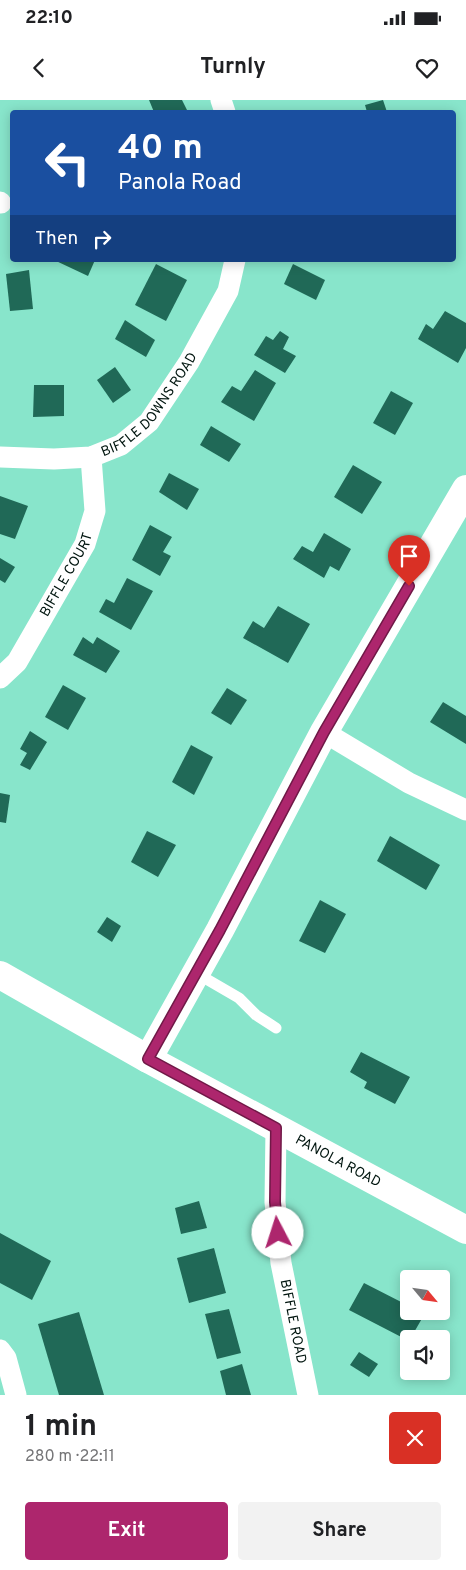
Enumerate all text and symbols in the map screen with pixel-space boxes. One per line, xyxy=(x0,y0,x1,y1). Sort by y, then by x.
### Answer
text: 22:10 xyxy=(25,6,73,30)
icon: back xyxy=(25,54,53,82)
text: Turnly xyxy=(200,54,266,81)
icon: heart xyxy=(413,54,441,82)
text: 40 m xyxy=(118,127,203,171)
icon: left xyxy=(35,130,100,195)
text: Panola Road xyxy=(118,170,242,197)
icon: right xyxy=(88,225,116,253)
text: Then xyxy=(35,227,78,251)
street label: BIFFLE DOWNS ROAD xyxy=(99,350,201,461)
street label: BIFFLE COURT xyxy=(36,530,96,620)
pin xyxy=(388,535,430,586)
icon: arrive xyxy=(395,542,423,570)
street label: PANOLA ROAD xyxy=(292,1131,384,1191)
position arrow xyxy=(251,1206,303,1258)
north arrow xyxy=(400,1270,450,1320)
map controls xyxy=(400,1270,450,1380)
street label: BIFFLE ROAD xyxy=(276,1278,310,1365)
button: sound xyxy=(400,1330,450,1380)
text: 1 min xyxy=(25,1409,97,1446)
button: close xyxy=(389,1412,441,1464)
text: 280 m · 22:11 xyxy=(25,1447,115,1467)
button: Exit xyxy=(25,1502,228,1560)
button: Share xyxy=(238,1502,441,1560)

